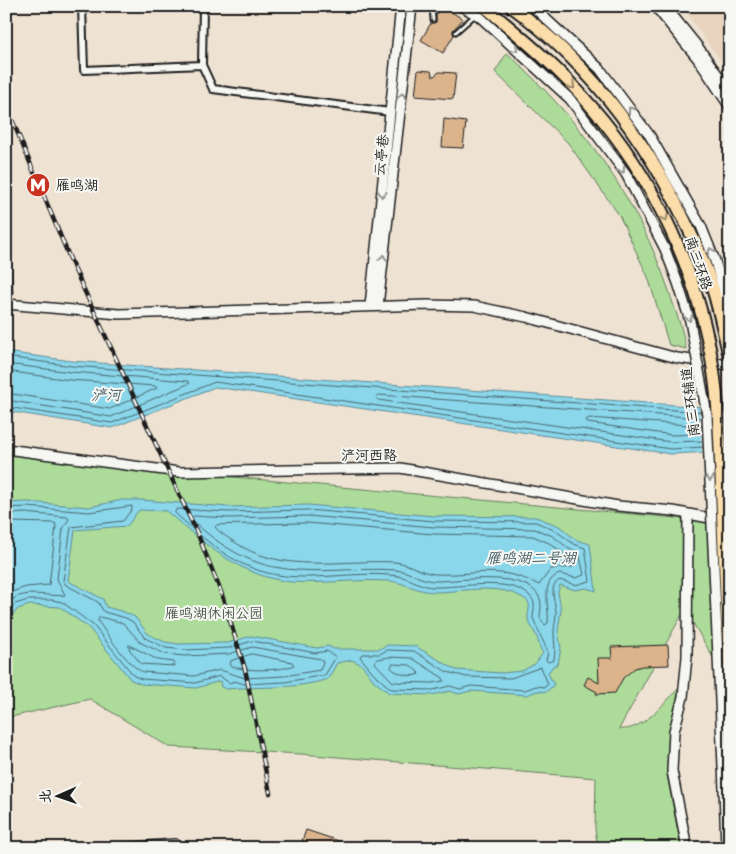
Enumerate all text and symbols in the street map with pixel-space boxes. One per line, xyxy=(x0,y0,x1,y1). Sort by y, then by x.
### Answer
one-way arrow xyxy=(509,43,518,52)
one-way arrow xyxy=(566,80,575,89)
one-way arrow xyxy=(396,92,407,100)
one-way arrow xyxy=(628,106,637,116)
street label: 云亭巷 xyxy=(369,132,392,177)
one-way arrow xyxy=(616,164,625,174)
metro station icon: 雁鸣湖 xyxy=(25,172,51,198)
place label: 雁鸣湖 xyxy=(56,175,98,194)
one-way arrow xyxy=(377,190,388,198)
one-way arrow xyxy=(659,213,669,222)
street label: 南三环路 xyxy=(681,233,718,292)
one-way arrow xyxy=(707,248,717,256)
one-way arrow xyxy=(377,254,388,262)
one-way arrow xyxy=(683,313,694,322)
street label: 南三环辅道 xyxy=(676,366,703,438)
water label: 浐河 xyxy=(91,384,124,405)
street label: 浐河西路 xyxy=(341,445,397,464)
one-way arrow xyxy=(704,475,715,483)
water label: 雁鸣湖二号湖 xyxy=(486,547,578,568)
park label: 雁鸣湖休闲公园 xyxy=(165,603,263,622)
north arrow xyxy=(32,772,82,822)
text: 北 xyxy=(35,789,54,804)

